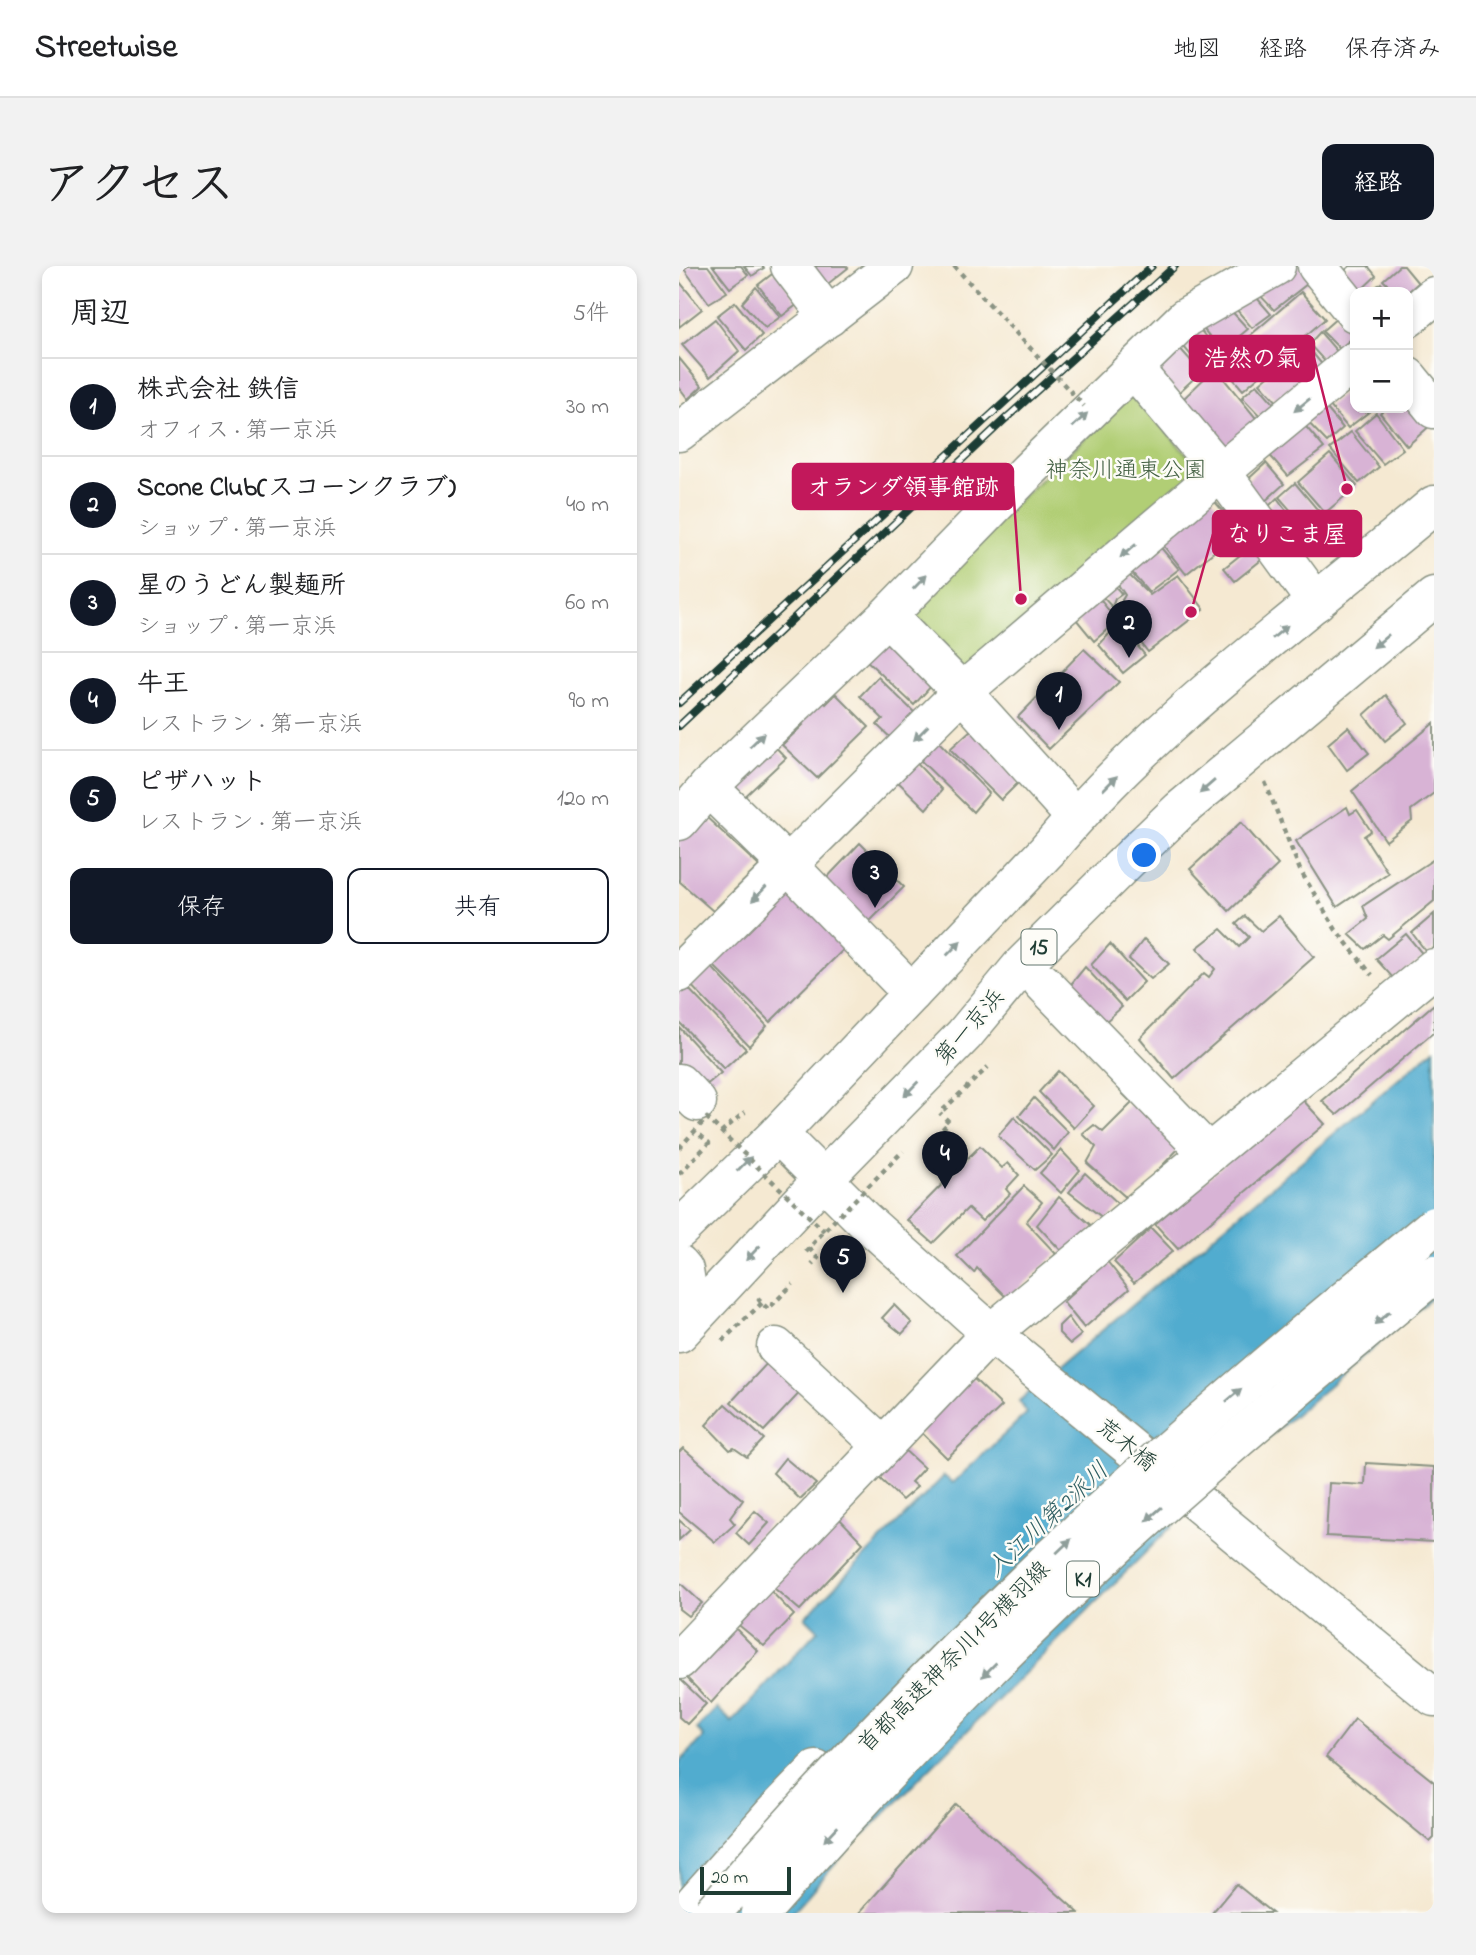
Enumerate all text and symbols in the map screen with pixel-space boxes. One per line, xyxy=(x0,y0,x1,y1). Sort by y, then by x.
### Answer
text: Streetwise xyxy=(35,24,177,72)
text: 地図 xyxy=(1173,33,1221,68)
text: 経路 xyxy=(1259,33,1307,68)
text: 保存済み xyxy=(1345,33,1441,68)
button: 経路 xyxy=(1322,144,1434,220)
text: アクセス xyxy=(42,151,235,223)
map controls xyxy=(1350,287,1413,413)
button: + xyxy=(1350,287,1413,350)
text: 周辺 xyxy=(70,293,130,337)
text: 5件 xyxy=(573,298,609,331)
callout: 浩然の氣 xyxy=(1190,336,1314,381)
text: 浩然の氣 xyxy=(1204,343,1300,378)
button: − xyxy=(1350,350,1413,413)
text: 株式会社 鉄信 xyxy=(137,372,300,410)
text: 1 xyxy=(89,391,97,424)
text: 30 m xyxy=(566,391,609,424)
one-way arrow xyxy=(1294,397,1311,412)
one-way arrow xyxy=(1071,413,1088,429)
text: オフィス · 第一京浜 xyxy=(137,415,337,448)
park label: 神奈川通東公園 xyxy=(1046,455,1207,488)
callout: オランダ領事館跡 xyxy=(793,464,1013,509)
text: Scone Club(スコーンクラブ) xyxy=(137,470,456,508)
text: オランダ領事館跡 xyxy=(807,472,999,507)
text: 2 xyxy=(87,489,99,522)
text: 40 m xyxy=(566,489,609,522)
callout: なりこま屋 xyxy=(1213,511,1361,556)
text: ショップ · 第一京浜 xyxy=(137,513,336,546)
text: なりこま屋 xyxy=(1227,519,1347,554)
one-way arrow xyxy=(1119,543,1137,559)
text: 星のうどん製麺所 xyxy=(137,568,346,606)
one-way arrow xyxy=(912,574,928,590)
text: 3 xyxy=(88,587,98,620)
text: 60 m xyxy=(565,587,609,620)
pin: 2 xyxy=(1106,600,1152,658)
text: ショップ · 第一京浜 xyxy=(137,611,336,644)
one-way arrow xyxy=(1270,624,1288,639)
one-way arrow xyxy=(1373,633,1390,648)
text: 牛王 xyxy=(137,666,189,704)
pin: 1 xyxy=(1036,672,1082,730)
text: 4 xyxy=(88,685,98,718)
text: 90 m xyxy=(569,685,609,718)
text: レストラン · 第一京浜 xyxy=(137,709,362,742)
one-way arrow xyxy=(912,725,929,742)
one-way arrow xyxy=(748,733,765,749)
text: ピザハット xyxy=(137,764,267,802)
one-way arrow xyxy=(1101,774,1118,791)
one-way arrow xyxy=(1198,779,1216,795)
text: 5 xyxy=(86,783,100,816)
text: 120 m xyxy=(557,783,609,816)
text: レストラン · 第一京浜 xyxy=(137,807,362,840)
your location xyxy=(1127,838,1161,872)
pin: 3 xyxy=(852,850,898,908)
button: 保存 xyxy=(70,868,333,944)
button: 共有 xyxy=(347,868,609,944)
one-way arrow xyxy=(751,885,768,901)
road number: 15 xyxy=(1021,930,1057,964)
one-way arrow xyxy=(946,940,963,957)
street label: 第一京浜 xyxy=(928,982,1014,1073)
one-way arrow xyxy=(904,1080,920,1097)
pin: 4 xyxy=(922,1131,968,1189)
one-way arrow xyxy=(736,1156,752,1173)
pin: 5 xyxy=(820,1235,866,1293)
one-way arrow xyxy=(746,1244,762,1261)
one-way arrow xyxy=(1373,1310,1390,1325)
one-way arrow xyxy=(1226,1388,1243,1403)
street label: 荒木橋 xyxy=(1088,1411,1163,1480)
water label: 入江川第2派川 xyxy=(980,1455,1118,1587)
one-way arrow xyxy=(1145,1506,1162,1521)
one-way arrow xyxy=(1055,1538,1072,1554)
street label: 首都高速神奈川1号横羽線 xyxy=(851,1554,1058,1761)
road number: K1 xyxy=(1067,1562,1099,1596)
one-way arrow xyxy=(980,1662,997,1679)
one-way arrow xyxy=(823,1825,839,1842)
scale bar xyxy=(700,1864,791,1896)
text: 20 m xyxy=(711,1865,748,1892)

